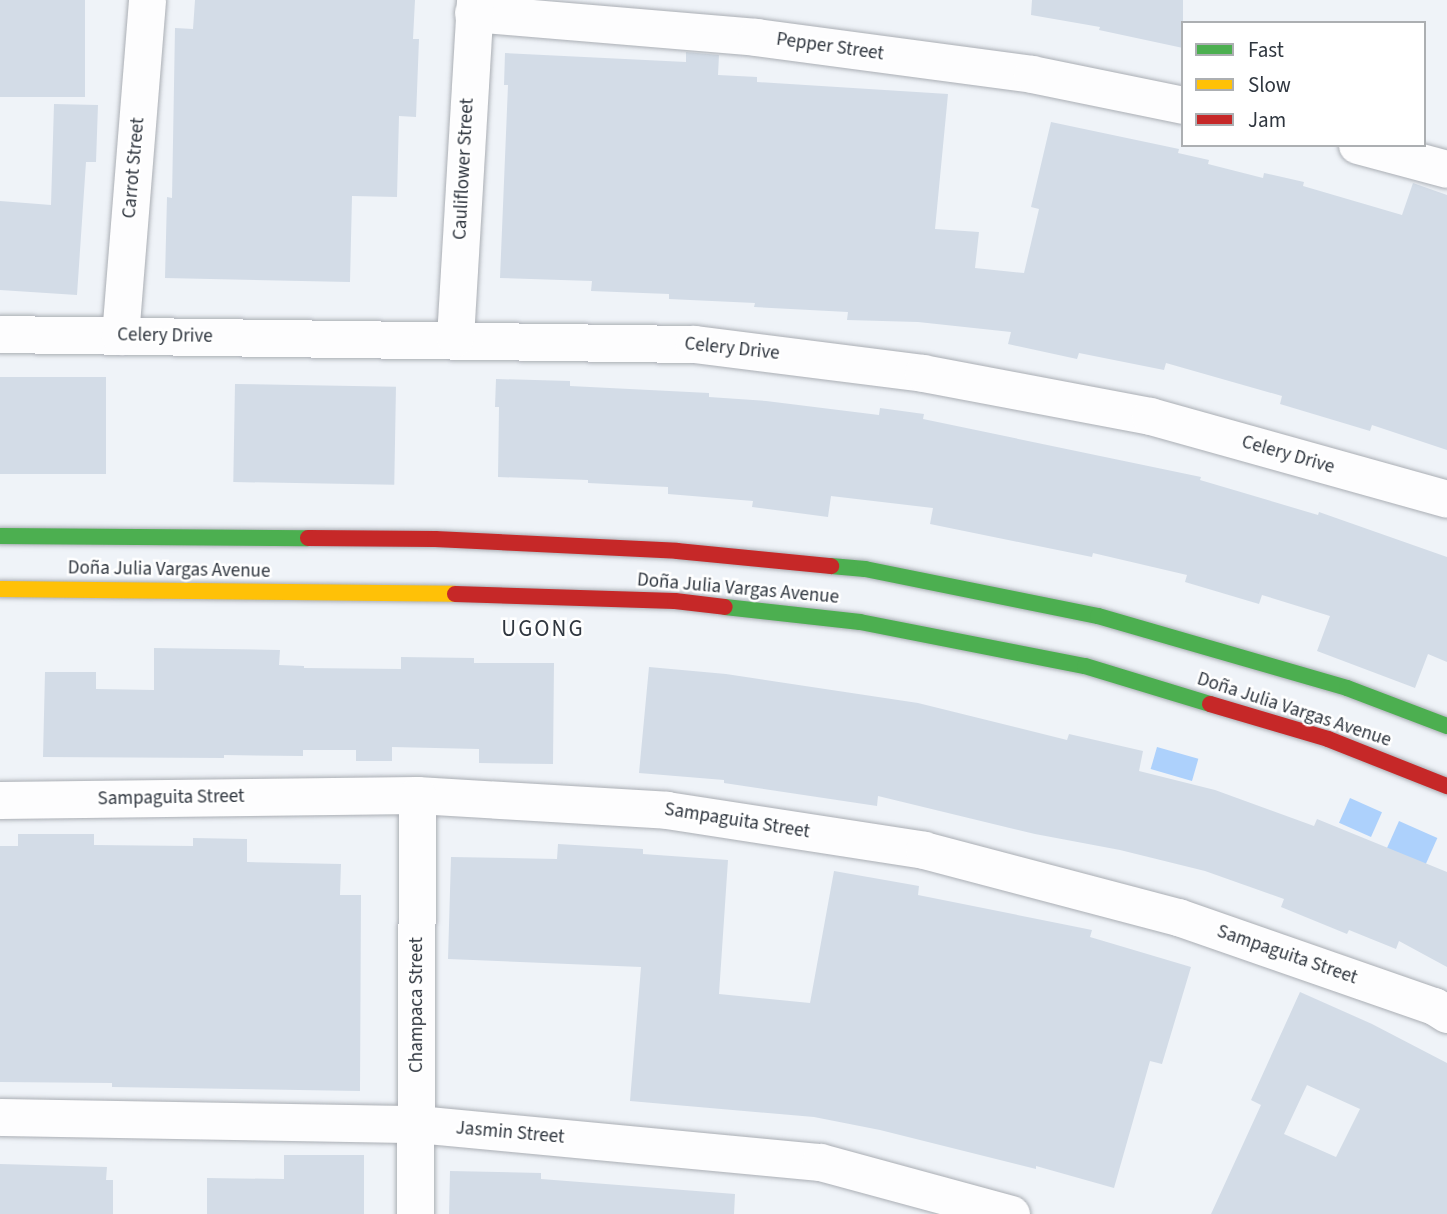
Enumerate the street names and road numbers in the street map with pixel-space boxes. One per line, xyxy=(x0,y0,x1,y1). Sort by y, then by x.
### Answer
street label: Pepper Street xyxy=(775,28,885,66)
street label: Cauliflower Street xyxy=(449,98,479,240)
street label: Carrot Street xyxy=(118,117,150,219)
street label: Celery Drive xyxy=(117,324,213,348)
street label: Celery Drive xyxy=(683,333,781,365)
street label: Celery Drive xyxy=(1239,431,1337,479)
street label: Doña Julia Vargas Avenue xyxy=(68,557,270,583)
street label: Doña Julia Vargas Avenue xyxy=(636,569,840,609)
street label: Doña Julia Vargas Avenue xyxy=(1194,668,1394,752)
street label: Sampaguita Street xyxy=(97,785,245,811)
street label: Sampaguita Street xyxy=(663,798,811,844)
street label: Sampaguita Street xyxy=(1214,920,1360,990)
street label: Champaca Street xyxy=(406,937,428,1073)
street label: Jasmin Street xyxy=(455,1117,565,1149)

